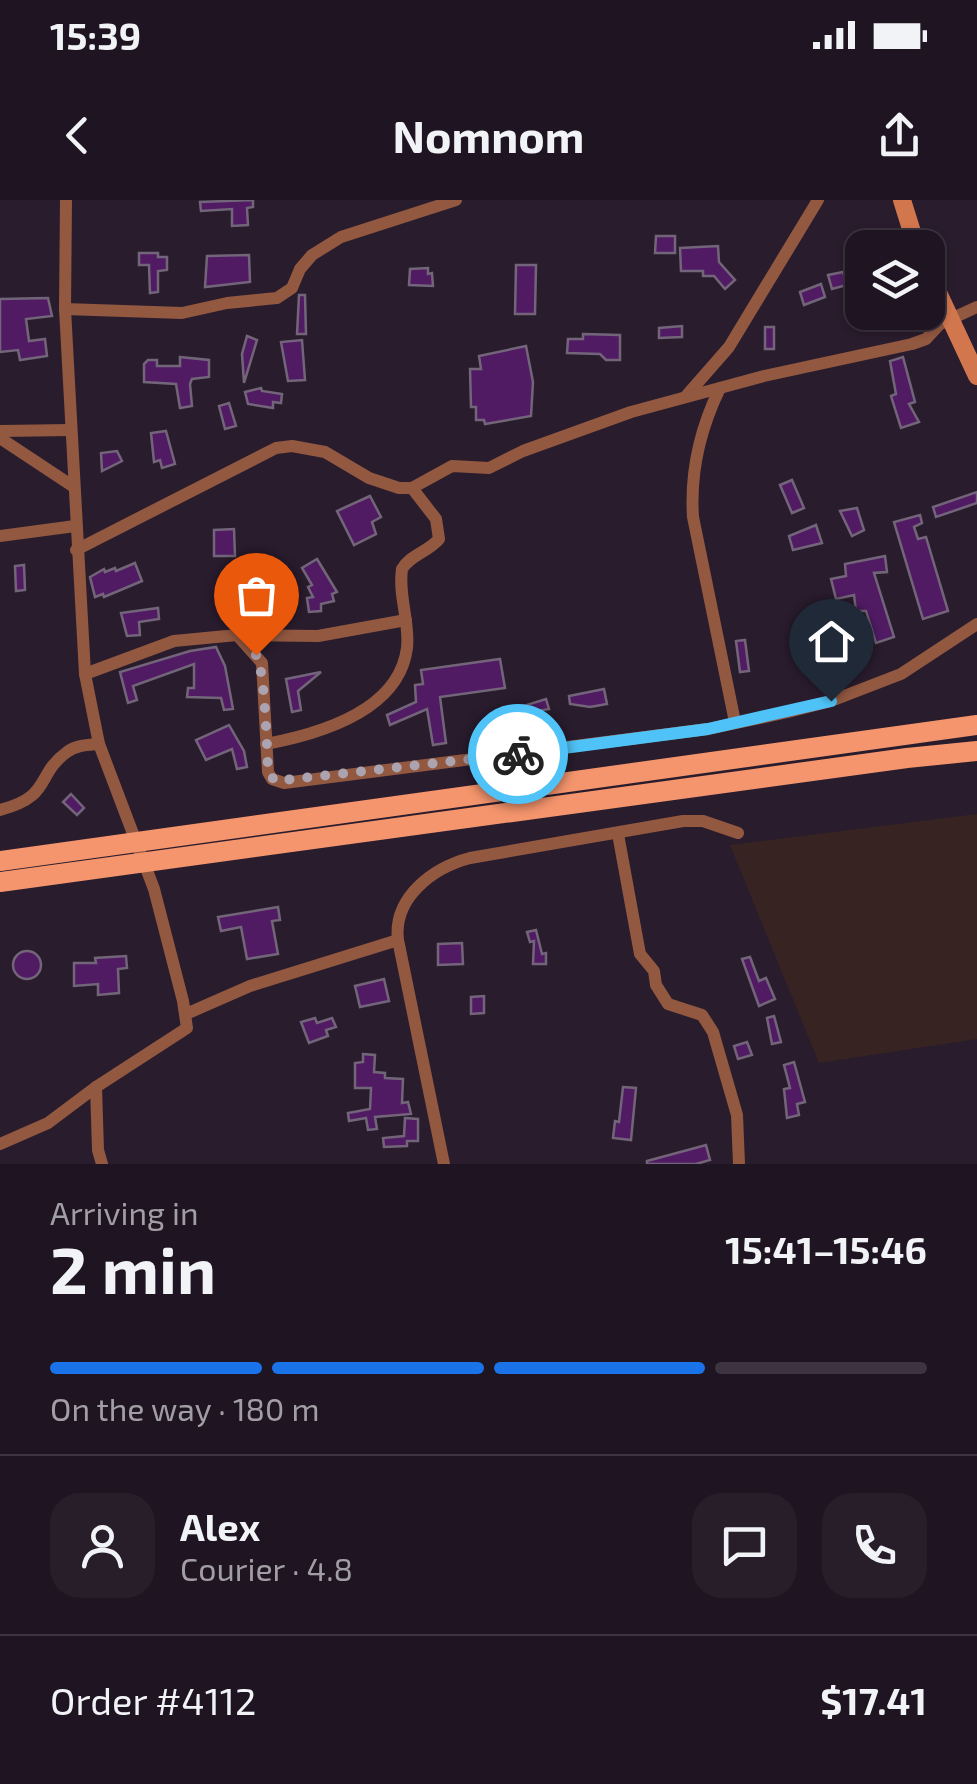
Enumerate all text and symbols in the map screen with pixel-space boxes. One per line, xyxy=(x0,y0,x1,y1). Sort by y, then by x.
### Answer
text: 15:39 xyxy=(50,12,141,58)
icon: back xyxy=(50,108,105,163)
text: Nomnom xyxy=(393,108,584,162)
icon: share xyxy=(872,108,927,163)
map controls xyxy=(845,230,945,330)
button: layers xyxy=(845,230,945,330)
pin xyxy=(214,553,299,656)
icon: bag xyxy=(229,568,284,623)
pin xyxy=(789,599,874,702)
icon: home xyxy=(804,614,859,669)
courier xyxy=(468,704,568,804)
icon: bike xyxy=(491,727,546,782)
text: Arriving in xyxy=(50,1193,199,1231)
text: 15:41–15:46 xyxy=(725,1226,927,1272)
text: 2 min xyxy=(50,1229,216,1307)
text: On the way · 180 m xyxy=(50,1389,320,1427)
button: person xyxy=(50,1493,155,1598)
button: chat xyxy=(692,1493,797,1598)
button: phone xyxy=(822,1493,927,1598)
text: Alex xyxy=(180,1503,260,1549)
text: Courier · 4.8 xyxy=(180,1549,353,1587)
text: Order #4112 xyxy=(50,1677,256,1723)
text: $17.41 xyxy=(820,1677,927,1723)

